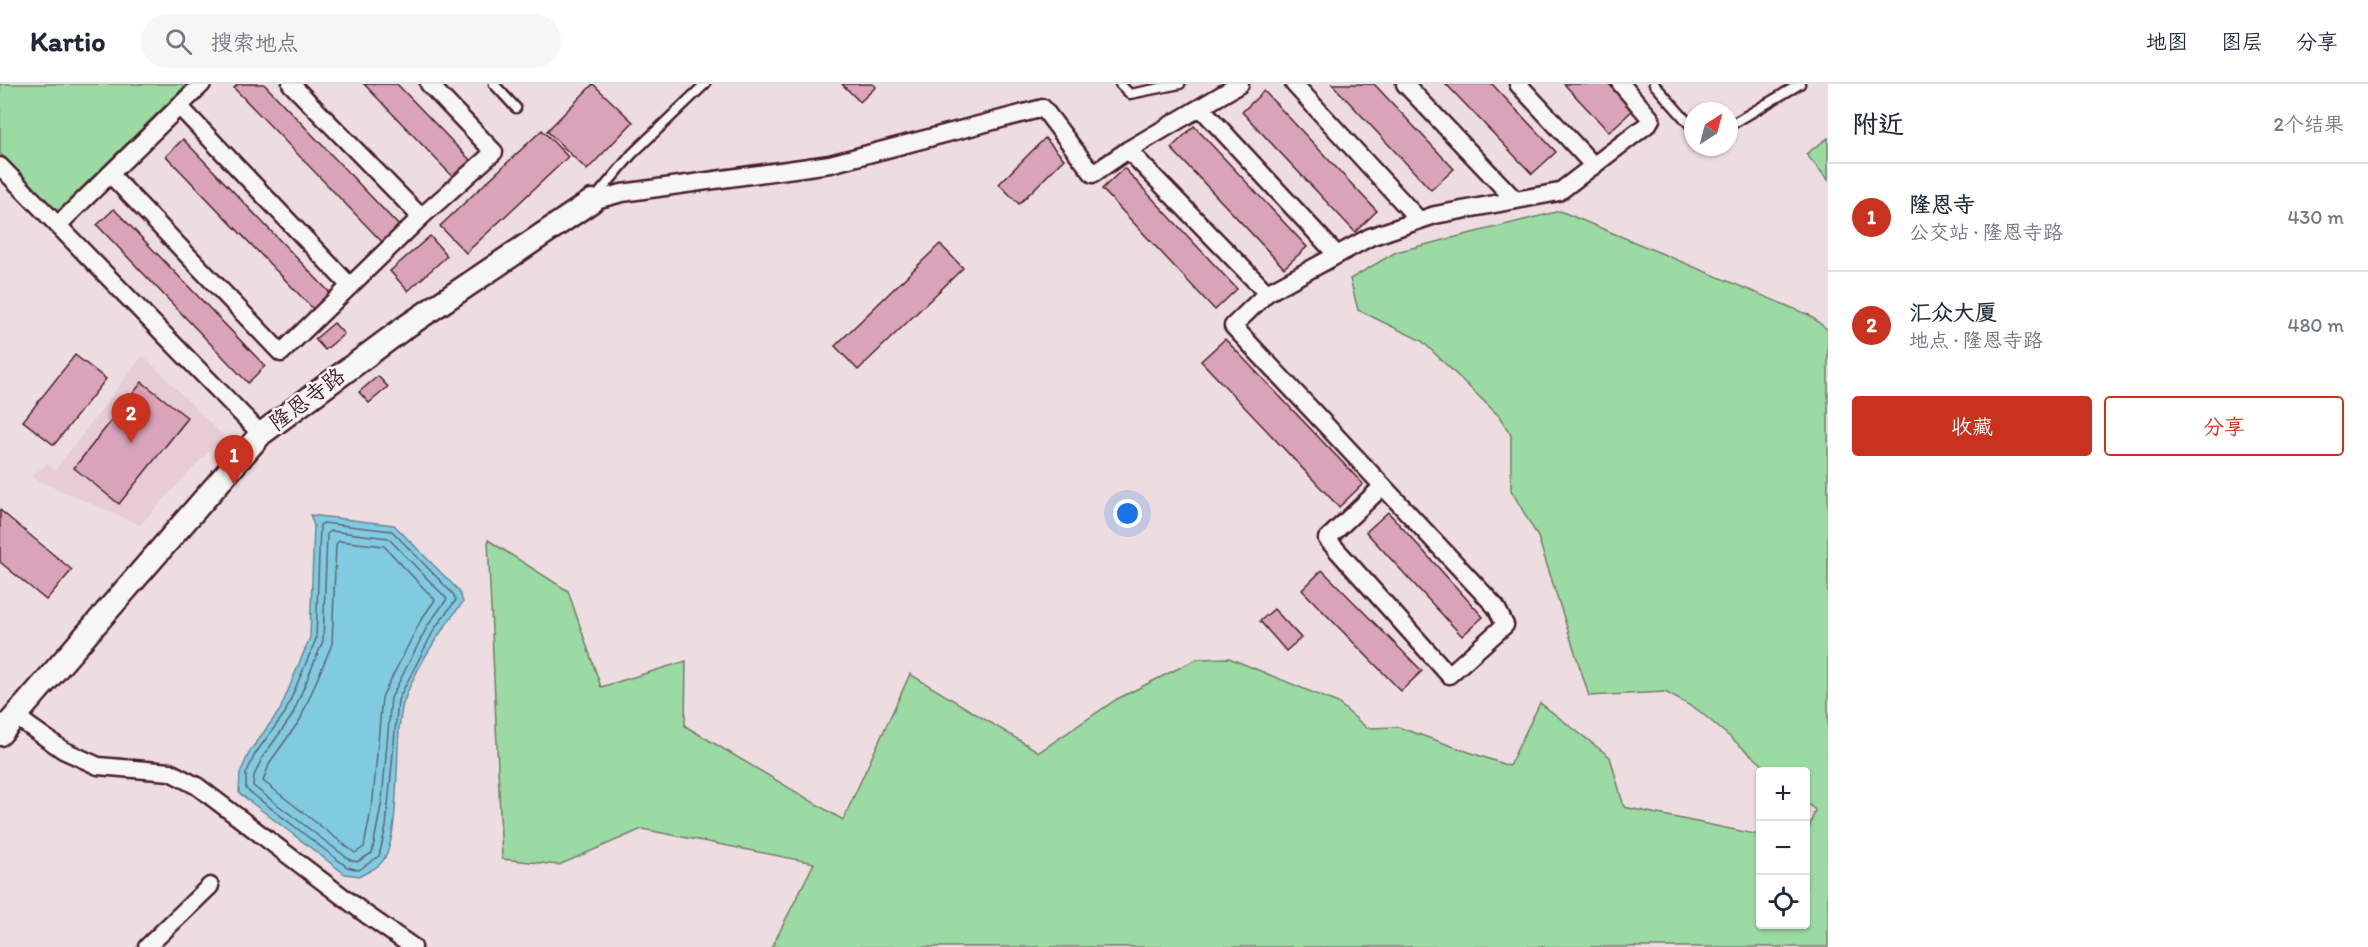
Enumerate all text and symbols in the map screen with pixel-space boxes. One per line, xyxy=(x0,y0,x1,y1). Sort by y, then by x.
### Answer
search box xyxy=(141,14,561,68)
text: Kartio xyxy=(30,24,105,58)
icon: search xyxy=(162,25,195,58)
text: 搜索地点 xyxy=(210,29,298,56)
text: 地图 xyxy=(2146,29,2188,54)
text: 图层 xyxy=(2221,29,2263,54)
text: 分享 xyxy=(2296,29,2338,54)
north arrow xyxy=(1684,102,1738,156)
text: 附近 xyxy=(1852,108,1904,140)
text: 2个结果 xyxy=(2273,112,2344,136)
text: 隆恩寺 xyxy=(1909,191,1975,218)
text: 1 xyxy=(1867,205,1876,229)
text: 430 m xyxy=(2287,205,2344,229)
text: 公交站 · 隆恩寺路 xyxy=(1909,220,2063,244)
text: 汇众大厦 xyxy=(1909,299,1997,326)
text: 2 xyxy=(1866,313,1877,337)
text: 480 m xyxy=(2287,313,2344,337)
text: 地点 · 隆恩寺路 xyxy=(1909,328,2043,352)
street label: 隆恩寺路 xyxy=(264,362,350,436)
pin: 2 xyxy=(112,394,150,443)
button: 收藏 xyxy=(1852,396,2092,456)
button: 分享 xyxy=(2104,396,2344,456)
pin: 1 xyxy=(214,436,254,485)
your location xyxy=(1113,499,1142,528)
map controls xyxy=(1756,767,1810,929)
button: + xyxy=(1756,767,1810,821)
button: − xyxy=(1756,821,1810,875)
button: locate xyxy=(1756,875,1810,929)

